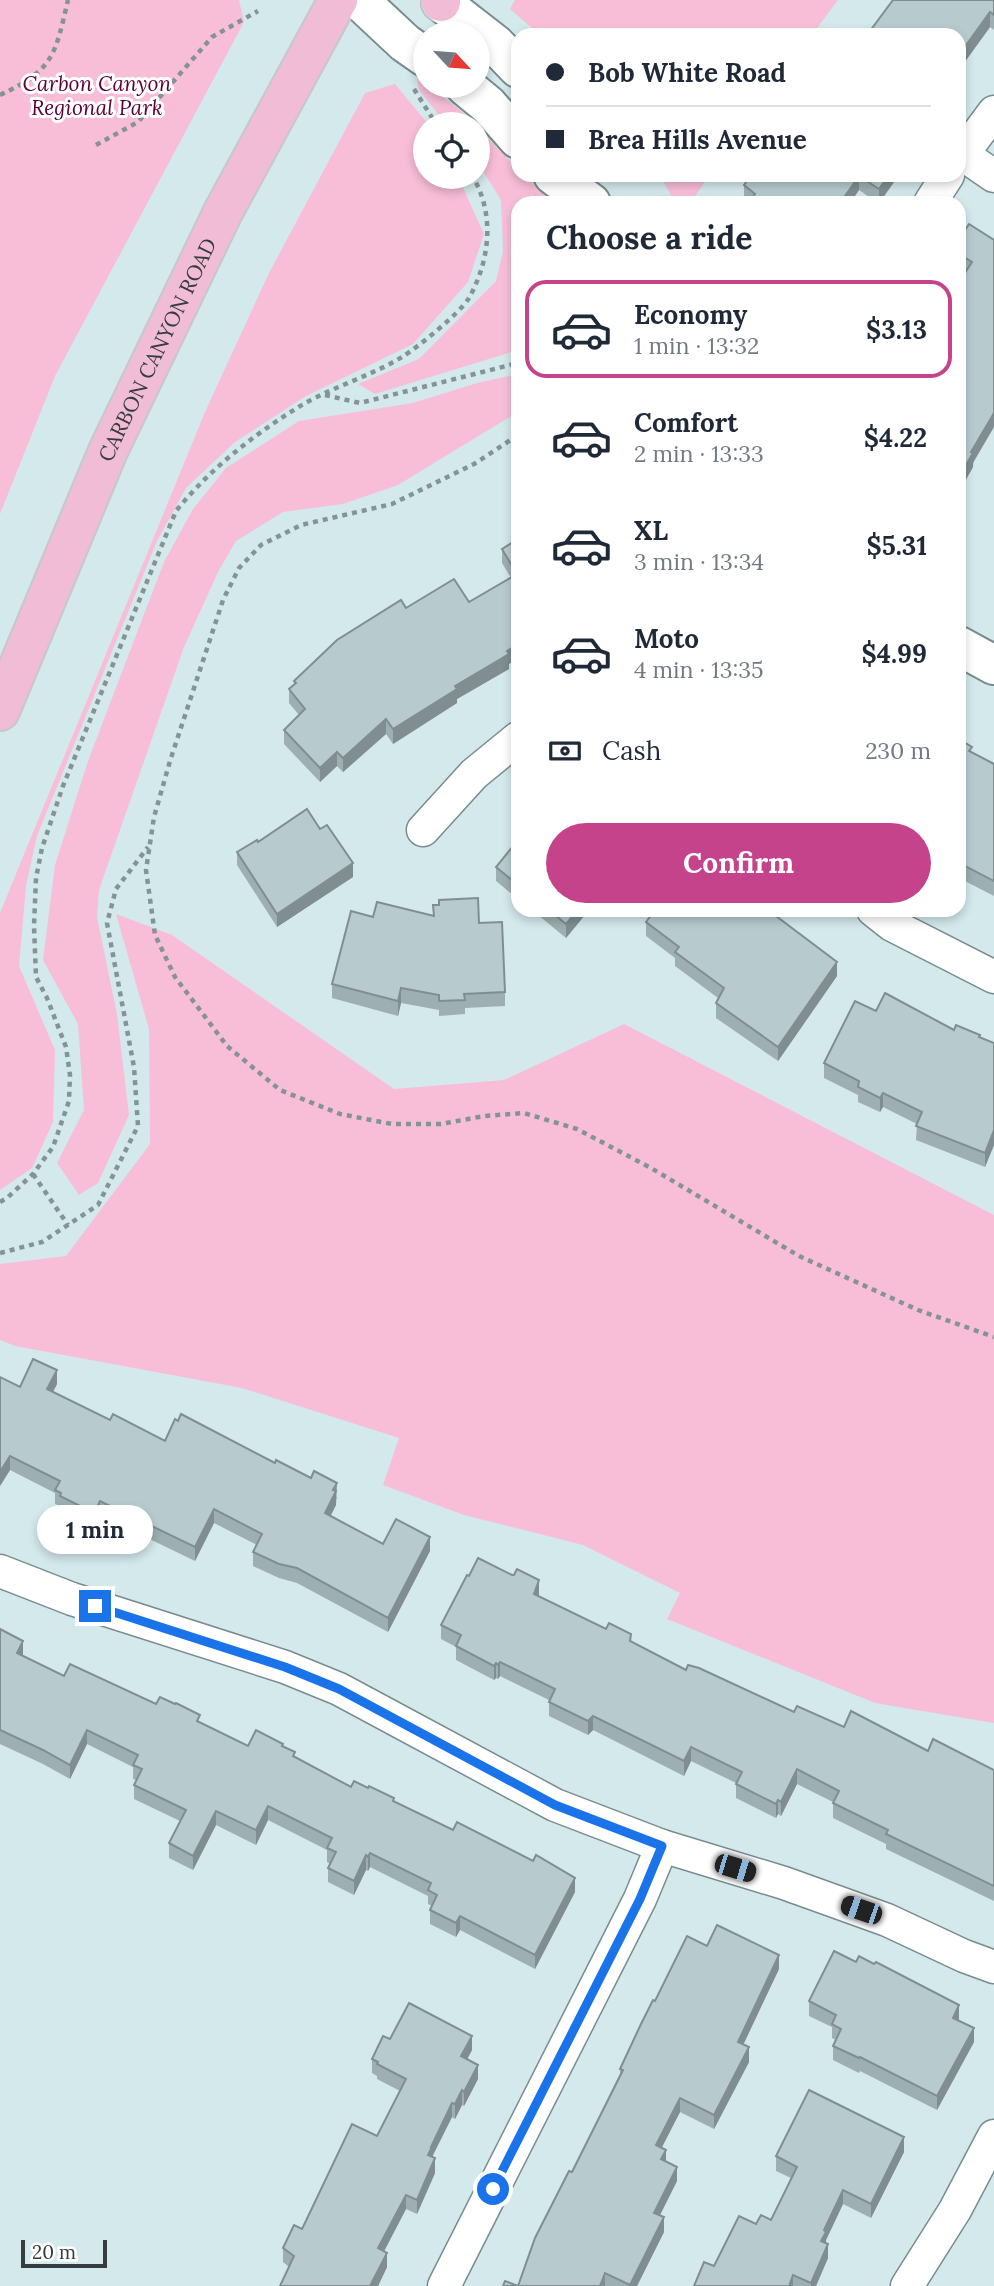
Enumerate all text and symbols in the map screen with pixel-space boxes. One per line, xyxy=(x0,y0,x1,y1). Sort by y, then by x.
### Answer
north arrow xyxy=(413,21,490,98)
map controls xyxy=(413,21,490,189)
text: Bob White Road xyxy=(588,56,786,89)
park label: Carbon Canyon Regional Park xyxy=(23,70,172,121)
button: locate xyxy=(413,112,490,189)
text: Brea Hills Avenue xyxy=(588,123,807,156)
text: Choose a ride xyxy=(546,217,753,258)
street label: CARBON CANYON ROAD xyxy=(92,233,222,465)
icon: car xyxy=(550,298,613,361)
text: Economy xyxy=(634,298,747,331)
text: $3.13 xyxy=(866,313,927,346)
text: 1 min · 13:32 xyxy=(634,331,759,360)
icon: car xyxy=(550,406,613,469)
text: Comfort xyxy=(634,406,738,439)
text: $4.22 xyxy=(864,421,927,454)
text: 2 min · 13:33 xyxy=(634,439,764,468)
icon: car xyxy=(550,514,613,577)
text: XL xyxy=(634,514,668,547)
text: $5.31 xyxy=(866,529,927,562)
text: 3 min · 13:34 xyxy=(634,547,764,576)
icon: car xyxy=(550,622,613,685)
text: Moto xyxy=(634,622,699,655)
text: $4.99 xyxy=(861,637,927,670)
text: 4 min · 13:35 xyxy=(634,655,764,684)
icon: cash xyxy=(546,732,584,770)
text: Cash xyxy=(602,734,661,767)
text: 230 m xyxy=(865,736,931,765)
button: Confirm xyxy=(546,823,931,903)
callout: 1 min xyxy=(37,1504,153,1554)
text: 1 min xyxy=(66,1515,124,1544)
route end xyxy=(79,1590,111,1622)
car xyxy=(712,1852,759,1884)
car xyxy=(838,1893,885,1927)
route start xyxy=(477,2173,509,2205)
scale bar xyxy=(21,2237,107,2269)
text: 20 m xyxy=(32,2240,76,2264)

